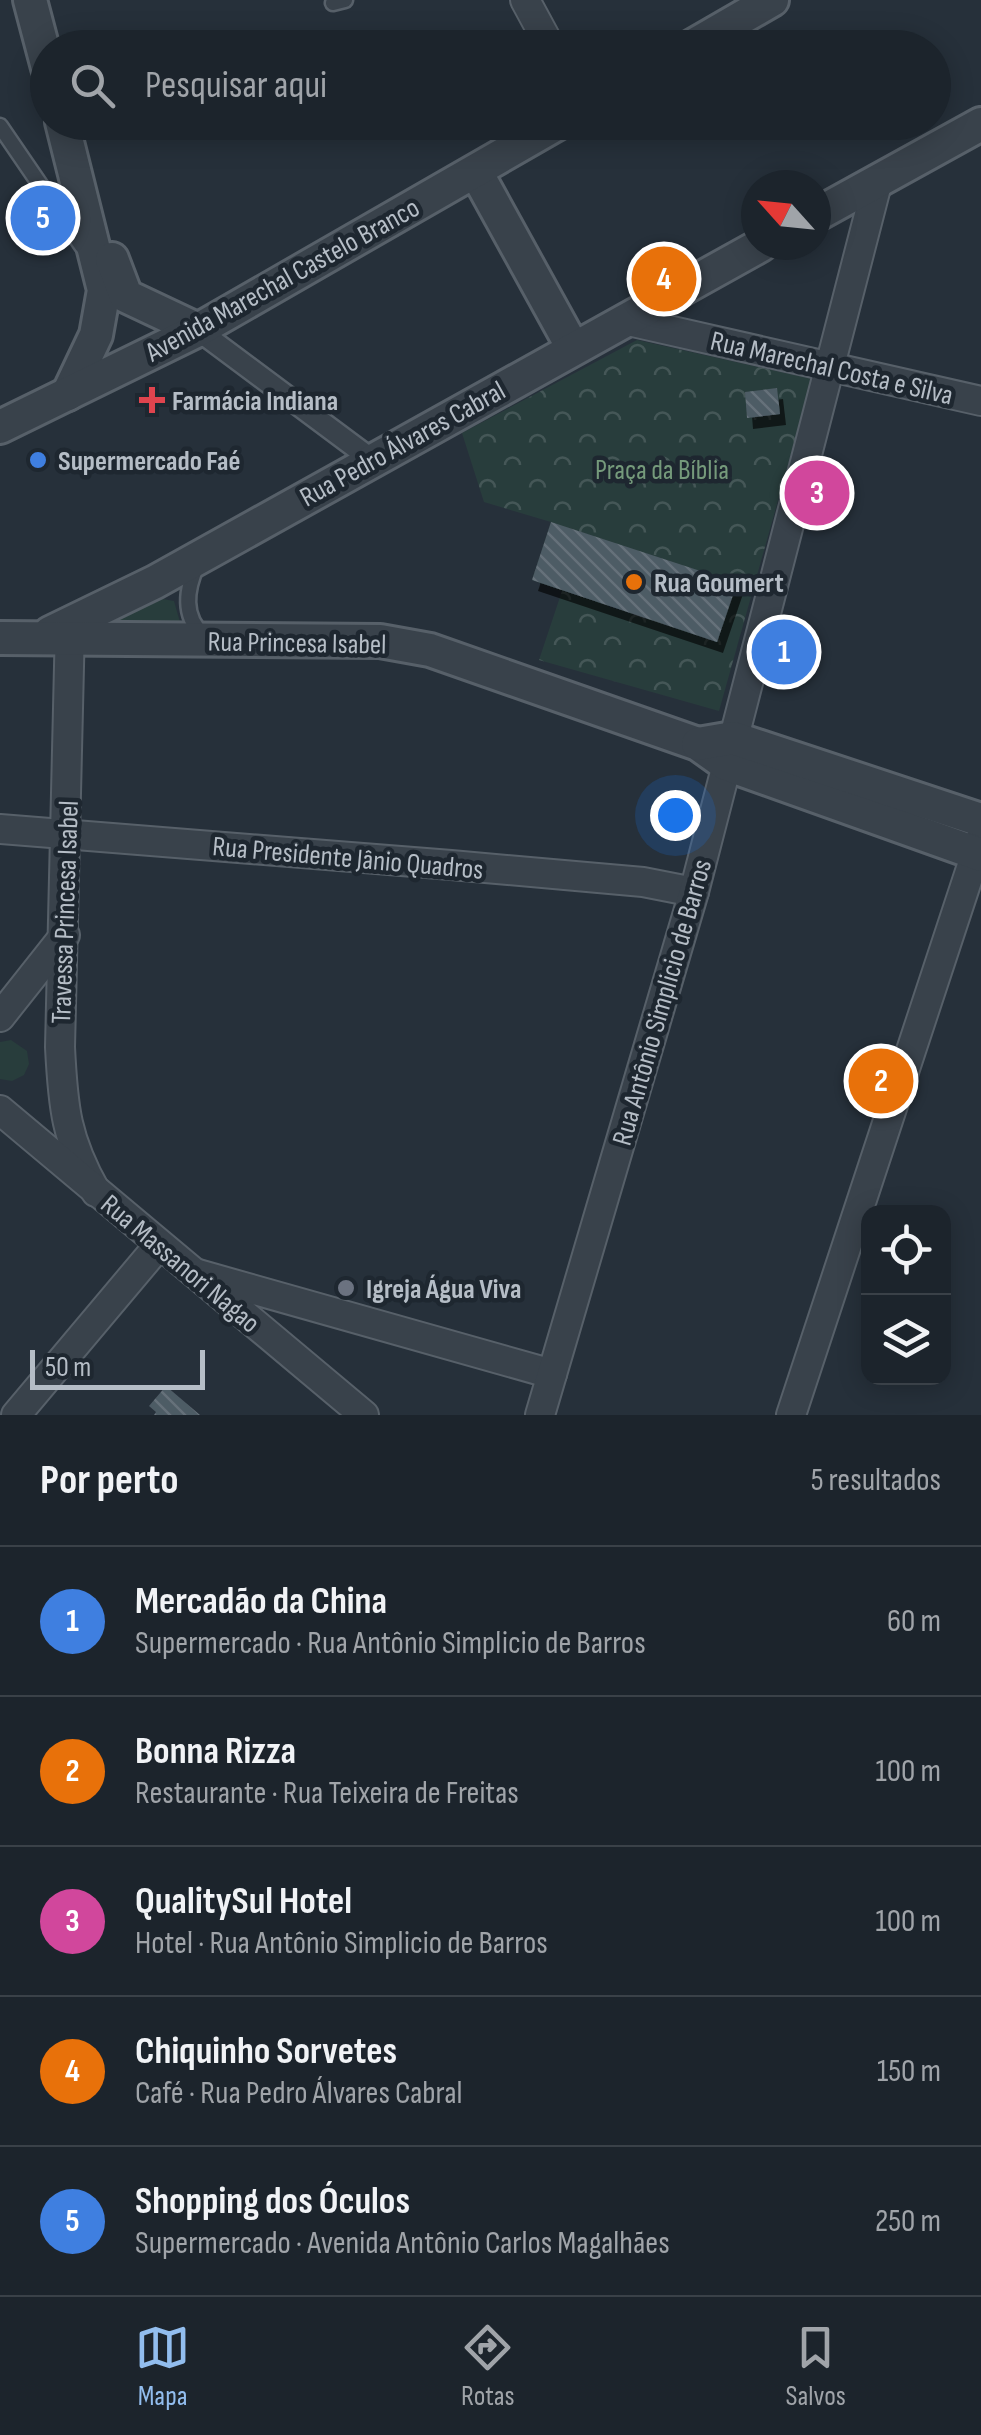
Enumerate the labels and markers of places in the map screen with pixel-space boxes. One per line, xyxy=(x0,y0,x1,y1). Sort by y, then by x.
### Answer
pin: 5 xyxy=(10,180,76,256)
pin: 4 xyxy=(632,242,696,316)
place label: Farmácia Indiana xyxy=(172,385,338,418)
marker: Farmácia Indiana xyxy=(141,389,163,411)
place label: Supermercado Faé xyxy=(58,445,240,478)
marker: Supermercado Faé xyxy=(27,449,49,471)
pin: 3 xyxy=(784,456,850,530)
place label: Rua Goumert xyxy=(654,567,784,600)
marker: Rua Goumert xyxy=(623,571,645,593)
pin: 1 xyxy=(752,614,816,690)
pin: 2 xyxy=(848,1044,914,1118)
place label: Igreja Água Viva xyxy=(366,1273,521,1306)
marker: Igreja Água Viva xyxy=(335,1277,357,1299)

